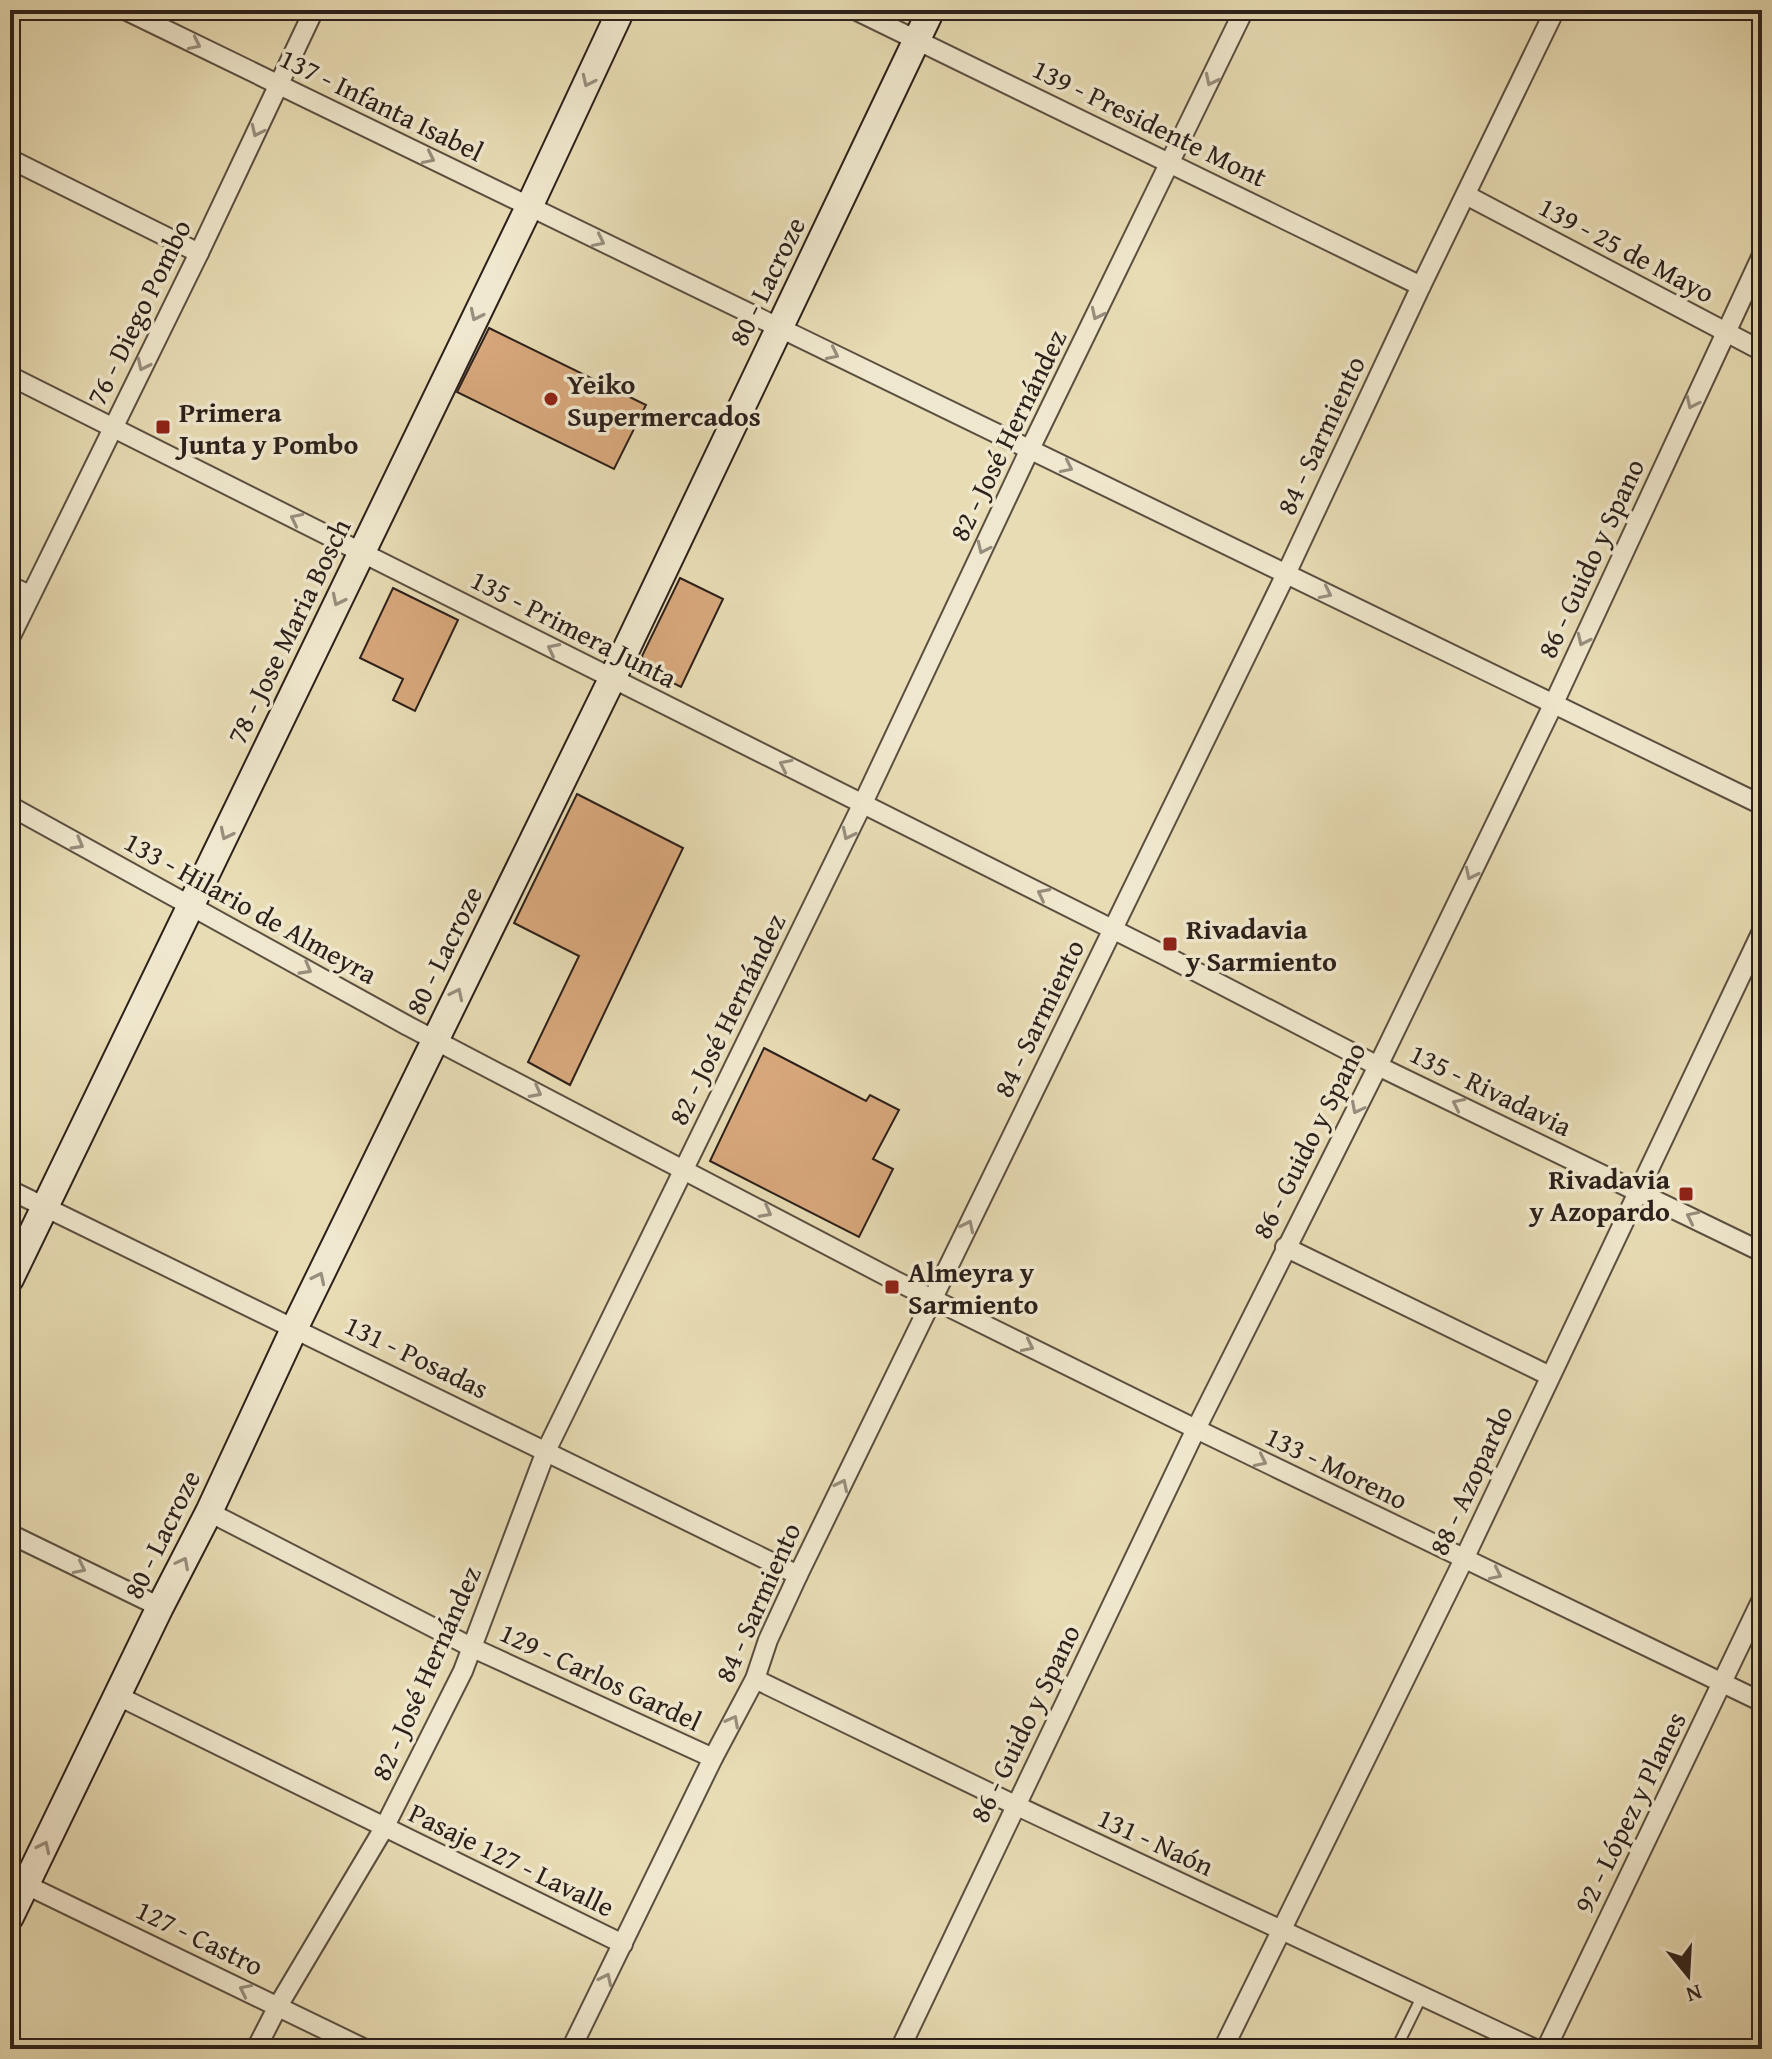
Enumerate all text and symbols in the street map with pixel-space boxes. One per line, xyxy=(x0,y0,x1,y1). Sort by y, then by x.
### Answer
one-way arrow xyxy=(187,34,201,50)
street label: 137 - Infanta Isabel xyxy=(273,37,491,171)
street label: 139 - Presidente Mont xyxy=(1026,47,1274,197)
one-way arrow xyxy=(582,72,598,87)
one-way arrow xyxy=(1205,72,1220,87)
one-way arrow xyxy=(251,123,267,137)
one-way arrow xyxy=(420,148,435,164)
street label: 139 - 25 de Mayo xyxy=(1532,185,1722,313)
street label: 80 - Lacroze xyxy=(717,210,815,352)
street label: 76 - Diego Pombo xyxy=(75,212,201,412)
one-way arrow xyxy=(591,231,605,247)
one-way arrow xyxy=(1090,306,1106,320)
one-way arrow xyxy=(470,307,486,322)
street label: 82 - José Hernández xyxy=(938,322,1076,548)
one-way arrow xyxy=(825,344,840,360)
street label: 84 - Sarmiento xyxy=(1265,349,1375,521)
one-way arrow xyxy=(137,357,153,372)
place label: Yeiko Supermercados xyxy=(567,363,761,436)
marker: Yeiko Supermercados xyxy=(542,390,560,408)
place label: Primera Junta y Pombo xyxy=(175,391,358,464)
one-way arrow xyxy=(1686,395,1702,410)
marker: Primera Junta y Pombo xyxy=(154,418,172,436)
street label: 86 - Guido y Spano xyxy=(1526,451,1654,665)
one-way arrow xyxy=(1059,457,1074,473)
street label: 78 - Jose Maria Bosch xyxy=(216,511,361,751)
one-way arrow xyxy=(289,513,304,529)
one-way arrow xyxy=(977,540,993,554)
street label: 135 - Primera Junta xyxy=(464,558,685,698)
one-way arrow xyxy=(1318,584,1333,599)
one-way arrow xyxy=(333,591,348,606)
one-way arrow xyxy=(1577,631,1593,646)
one-way arrow xyxy=(546,643,561,658)
one-way arrow xyxy=(779,759,794,775)
street label: 133 - Hilario de Almeyra xyxy=(117,820,386,994)
one-way arrow xyxy=(842,825,858,840)
one-way arrow xyxy=(219,826,235,840)
one-way arrow xyxy=(70,834,85,849)
one-way arrow xyxy=(1465,866,1481,880)
street label: 80 - Lacroze xyxy=(394,879,492,1021)
one-way arrow xyxy=(1036,889,1051,904)
street label: 82 - José Hernández xyxy=(657,906,795,1132)
place label: Rivadavia y Sarmiento xyxy=(1185,908,1337,981)
street label: 84 - Sarmiento xyxy=(982,932,1094,1104)
marker: Rivadavia y Sarmiento xyxy=(1161,935,1179,953)
one-way arrow xyxy=(298,959,312,975)
one-way arrow xyxy=(448,988,463,1003)
street label: 135 - Rivadavia xyxy=(1403,1032,1580,1146)
street label: 86 - Guido y Spano xyxy=(1241,1034,1375,1246)
one-way arrow xyxy=(527,1082,542,1097)
one-way arrow xyxy=(1351,1099,1366,1114)
one-way arrow xyxy=(1451,1099,1466,1114)
place label: Rivadavia y Azopardo xyxy=(1528,1158,1671,1231)
marker: Rivadavia y Azopardo xyxy=(1677,1185,1695,1203)
one-way arrow xyxy=(757,1203,772,1218)
one-way arrow xyxy=(1685,1212,1700,1227)
one-way arrow xyxy=(958,1220,974,1235)
place label: Almeyra y Sarmiento xyxy=(908,1251,1038,1324)
one-way arrow xyxy=(309,1272,325,1286)
marker: Almeyra y Sarmiento xyxy=(883,1278,901,1296)
street label: 131 - Posadas xyxy=(338,1304,496,1408)
one-way arrow xyxy=(1019,1337,1034,1352)
street label: 88 - Azopardo xyxy=(1417,1398,1523,1562)
street label: 133 - Moreno xyxy=(1259,1415,1415,1519)
one-way arrow xyxy=(1253,1451,1268,1467)
street label: 80 - Lacroze xyxy=(112,1463,210,1605)
one-way arrow xyxy=(832,1479,848,1494)
street label: 84 - Sarmiento xyxy=(703,1515,811,1689)
one-way arrow xyxy=(173,1557,188,1572)
one-way arrow xyxy=(72,1558,87,1574)
street label: 82 - José Hernández xyxy=(359,1559,491,1787)
one-way arrow xyxy=(1487,1564,1502,1580)
street label: 129 - Carlos Gardel xyxy=(493,1611,709,1741)
street label: 86 - Guido y Spano xyxy=(958,1617,1090,1829)
street label: 92 - López y Planes xyxy=(1562,1704,1696,1920)
one-way arrow xyxy=(723,1715,739,1729)
street label: Pasaje 127 - Lavalle xyxy=(402,1792,622,1926)
street label: 131 - Naón xyxy=(1091,1796,1221,1886)
one-way arrow xyxy=(34,1841,50,1856)
street label: 127 - Castro xyxy=(129,1888,271,1986)
north arrow xyxy=(1648,1935,1728,2015)
one-way arrow xyxy=(596,1973,611,1988)
text: N xyxy=(1682,1977,1706,2012)
one-way arrow xyxy=(239,1984,253,2000)

